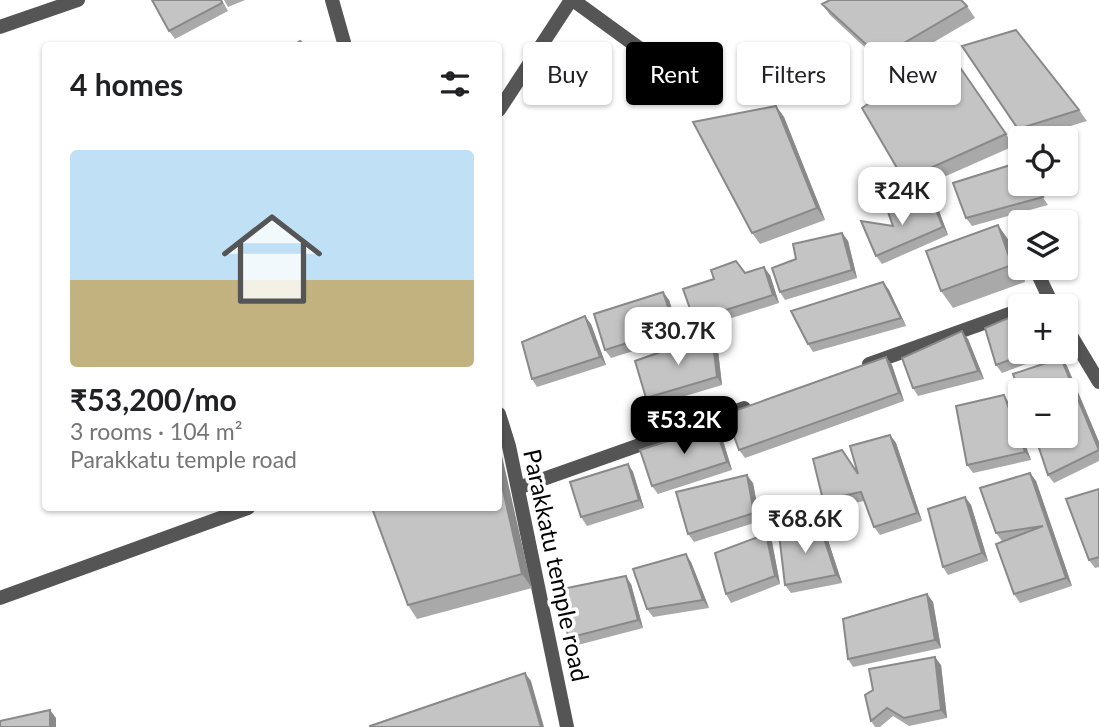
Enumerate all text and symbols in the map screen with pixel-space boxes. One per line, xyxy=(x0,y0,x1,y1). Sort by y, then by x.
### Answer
chip: Buy xyxy=(523,42,612,105)
chip: Rent xyxy=(626,42,723,105)
chip: Filters xyxy=(737,42,850,105)
chip: New xyxy=(864,42,961,105)
icon: filters xyxy=(436,65,474,103)
text: 4 homes xyxy=(70,66,183,102)
map controls xyxy=(1008,126,1078,448)
button: locate xyxy=(1008,126,1078,196)
pin: ₹24K xyxy=(861,168,943,227)
text: ₹24K xyxy=(874,176,930,204)
icon: home xyxy=(209,196,335,322)
button: layers xyxy=(1008,210,1078,280)
button: + xyxy=(1008,294,1078,364)
pin: ₹30.7K xyxy=(621,308,735,367)
text: ₹30.7K xyxy=(641,316,715,344)
button: − xyxy=(1008,378,1078,448)
text: ₹53,200/mo xyxy=(70,381,237,417)
pin: ₹53.2K xyxy=(627,396,741,456)
text: ₹53.2K xyxy=(647,405,721,433)
text: 3 rooms · 104 m² xyxy=(70,417,242,445)
text: Parakkatu temple road xyxy=(70,445,297,473)
street label: Parakkatu temple road xyxy=(518,446,596,684)
pin: ₹68.6K xyxy=(748,496,862,555)
text: ₹68.6K xyxy=(768,504,842,532)

